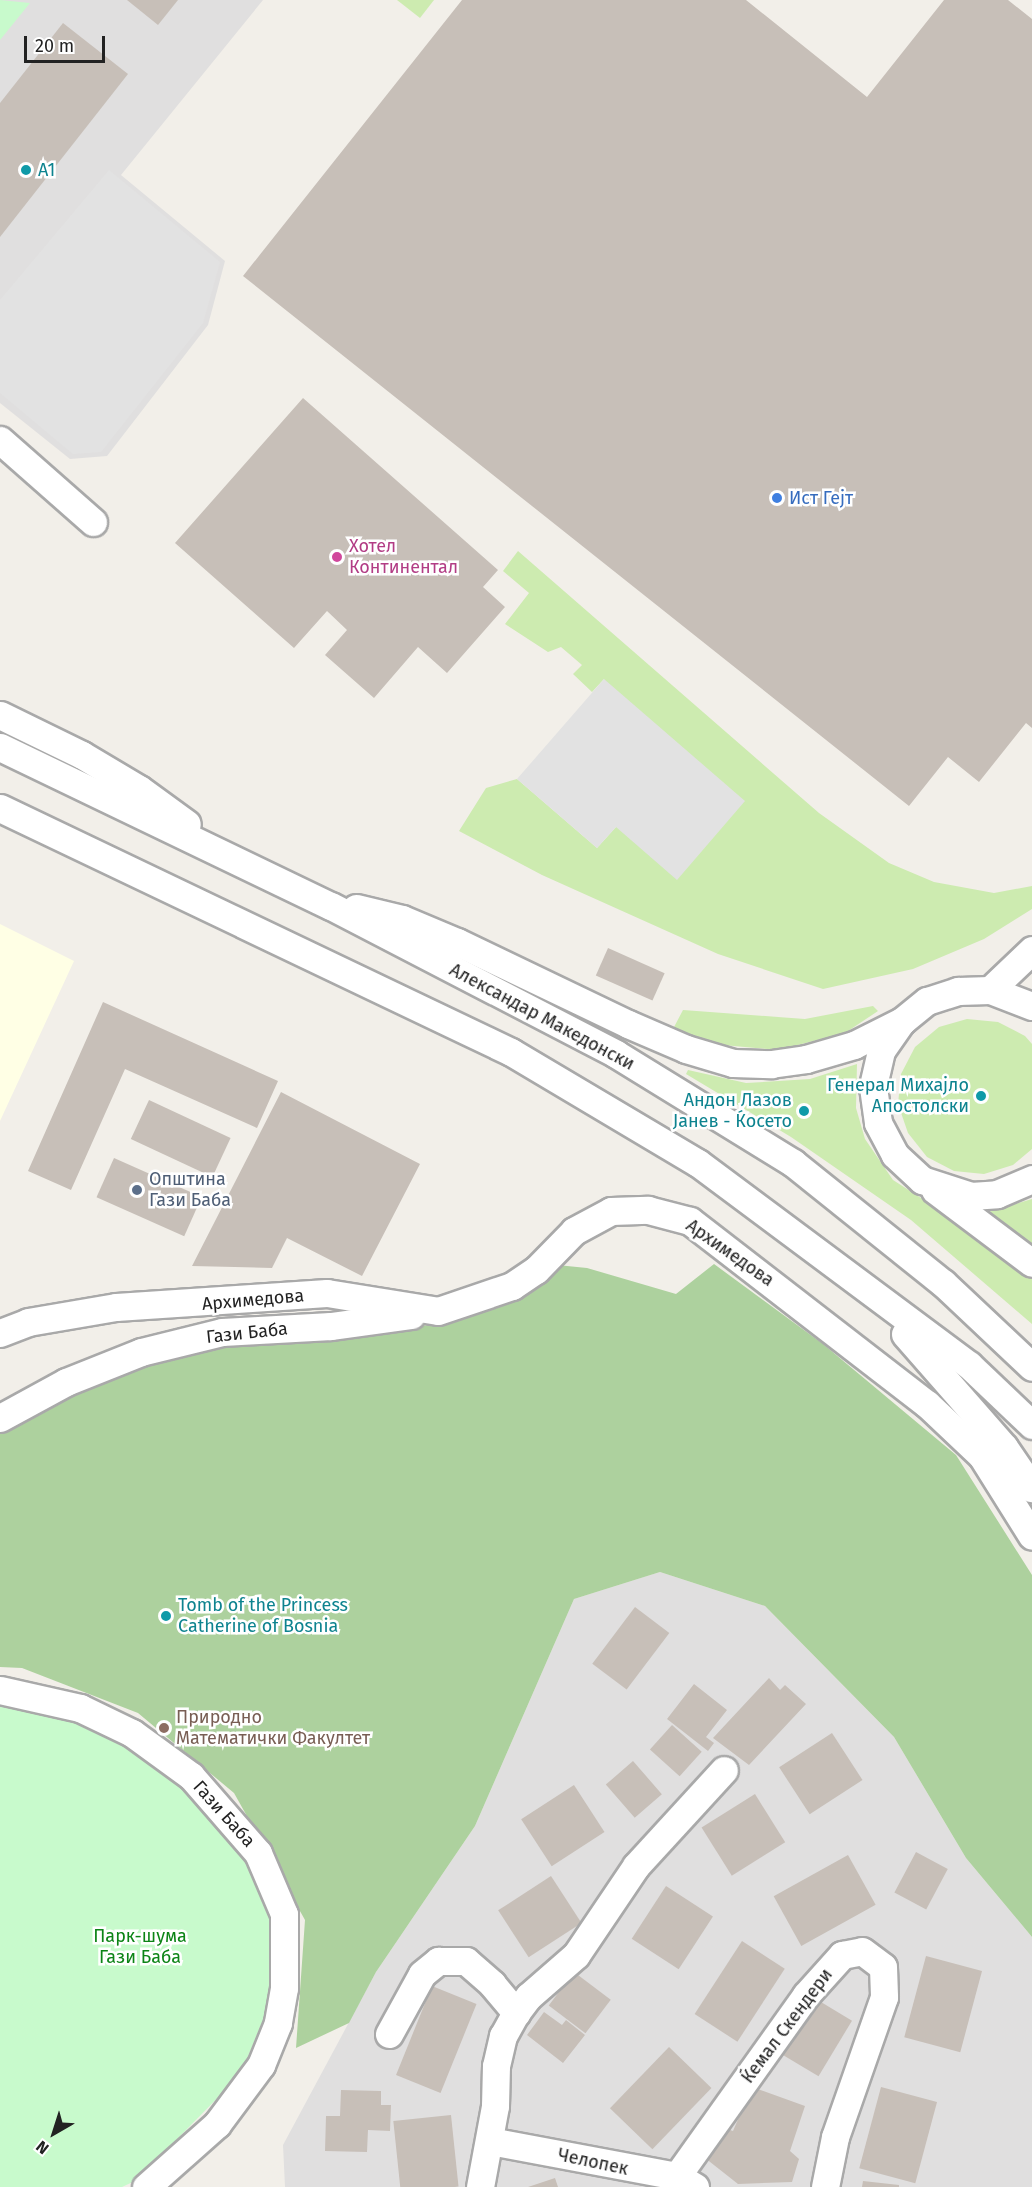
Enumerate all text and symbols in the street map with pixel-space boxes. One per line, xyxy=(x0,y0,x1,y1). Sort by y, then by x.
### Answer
scale bar xyxy=(27,24,108,62)
text: 20 m xyxy=(35,35,74,57)
place label: А1 xyxy=(38,159,55,181)
marker: А1 xyxy=(19,163,33,177)
place label: Ист Гејт xyxy=(789,487,853,509)
marker: Ист Гејт xyxy=(770,491,784,505)
place label: Хотел Континентал xyxy=(349,536,458,578)
marker: Хотел Континентал xyxy=(330,550,344,564)
street label: Александар Македонски xyxy=(446,959,638,1075)
place label: Генерал Михајло Апостолски xyxy=(827,1075,969,1118)
marker: Генерал Михајло Апостолски xyxy=(974,1089,988,1103)
place label: Андон Лазов Јанев - Ќосето xyxy=(673,1090,792,1132)
marker: Андон Лазов Јанев - Ќосето xyxy=(797,1104,811,1118)
place label: Општина Гази Баба xyxy=(149,1169,231,1212)
marker: Општина Гази Баба xyxy=(130,1183,144,1197)
street label: Архимедова xyxy=(682,1215,778,1291)
street label: Архимедова xyxy=(201,1285,305,1315)
street label: Гази Баба xyxy=(205,1318,289,1348)
place label: Tomb of the Princess Catherine of Bosnia xyxy=(178,1595,348,1638)
marker: Tomb of the Princess Catherine of Bosnia xyxy=(159,1609,173,1623)
place label: Природно Математички Факултет xyxy=(176,1707,370,1750)
marker: Природно Математички Факултет xyxy=(157,1721,171,1735)
street label: Гази Баба xyxy=(189,1776,259,1852)
park label: Парк-шума Гази Баба xyxy=(93,1926,187,1968)
street label: Ќемал Скендери xyxy=(737,1964,837,2088)
north arrow xyxy=(24,2103,84,2163)
text: N xyxy=(32,2137,52,2158)
street label: Челопек xyxy=(556,2144,630,2180)

